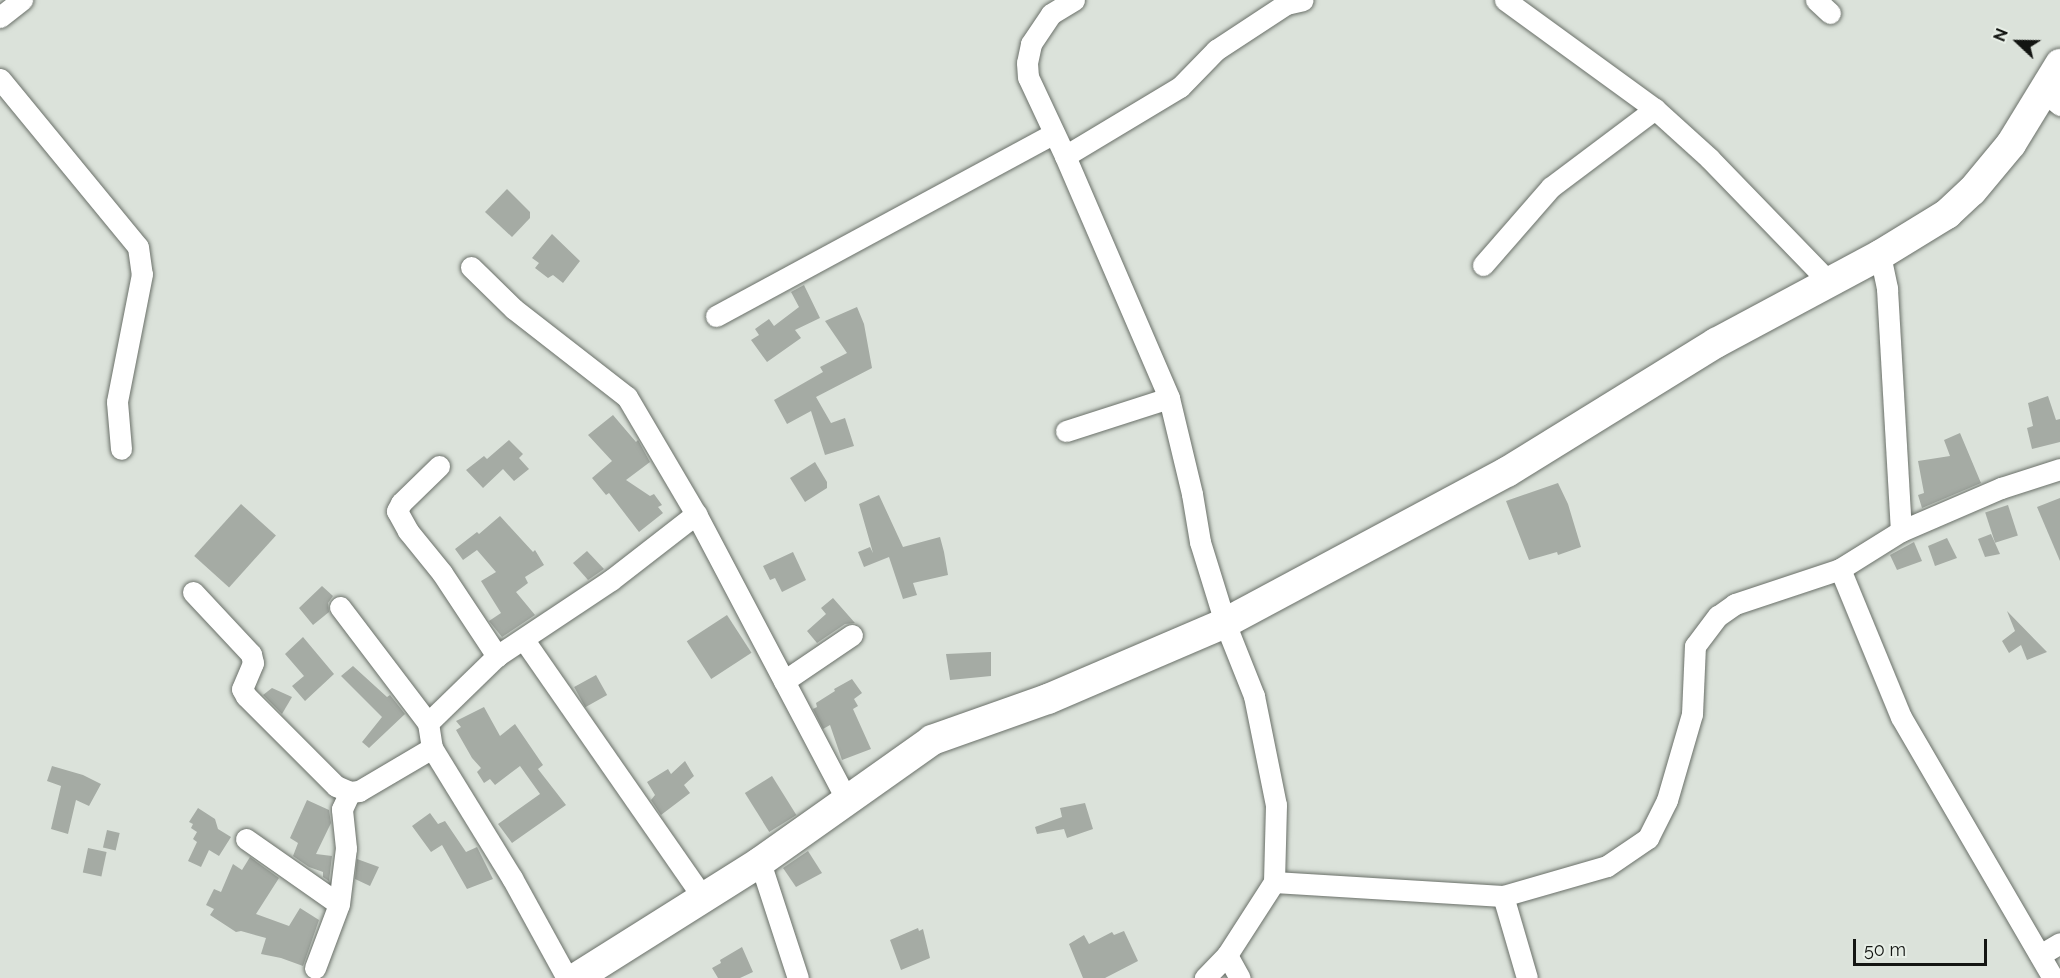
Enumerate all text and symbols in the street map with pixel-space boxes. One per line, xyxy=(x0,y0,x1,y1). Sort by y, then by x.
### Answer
north arrow xyxy=(1988,12,2048,72)
text: N xyxy=(1990,26,2012,44)
scale bar xyxy=(1856,927,1990,965)
text: 50 m xyxy=(1864,939,1906,960)

